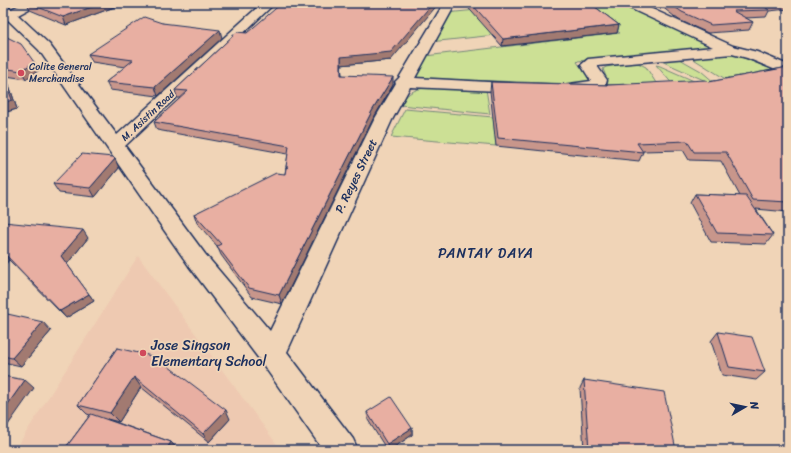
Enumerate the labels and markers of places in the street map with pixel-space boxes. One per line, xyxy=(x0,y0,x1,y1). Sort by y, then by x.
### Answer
place label: Colite General Merchandise xyxy=(29,58,93,88)
marker: Colite General Merchandise xyxy=(16,68,26,78)
place label: Jose Singson Elementary School xyxy=(150,333,268,374)
marker: Jose Singson Elementary School xyxy=(138,348,148,358)

